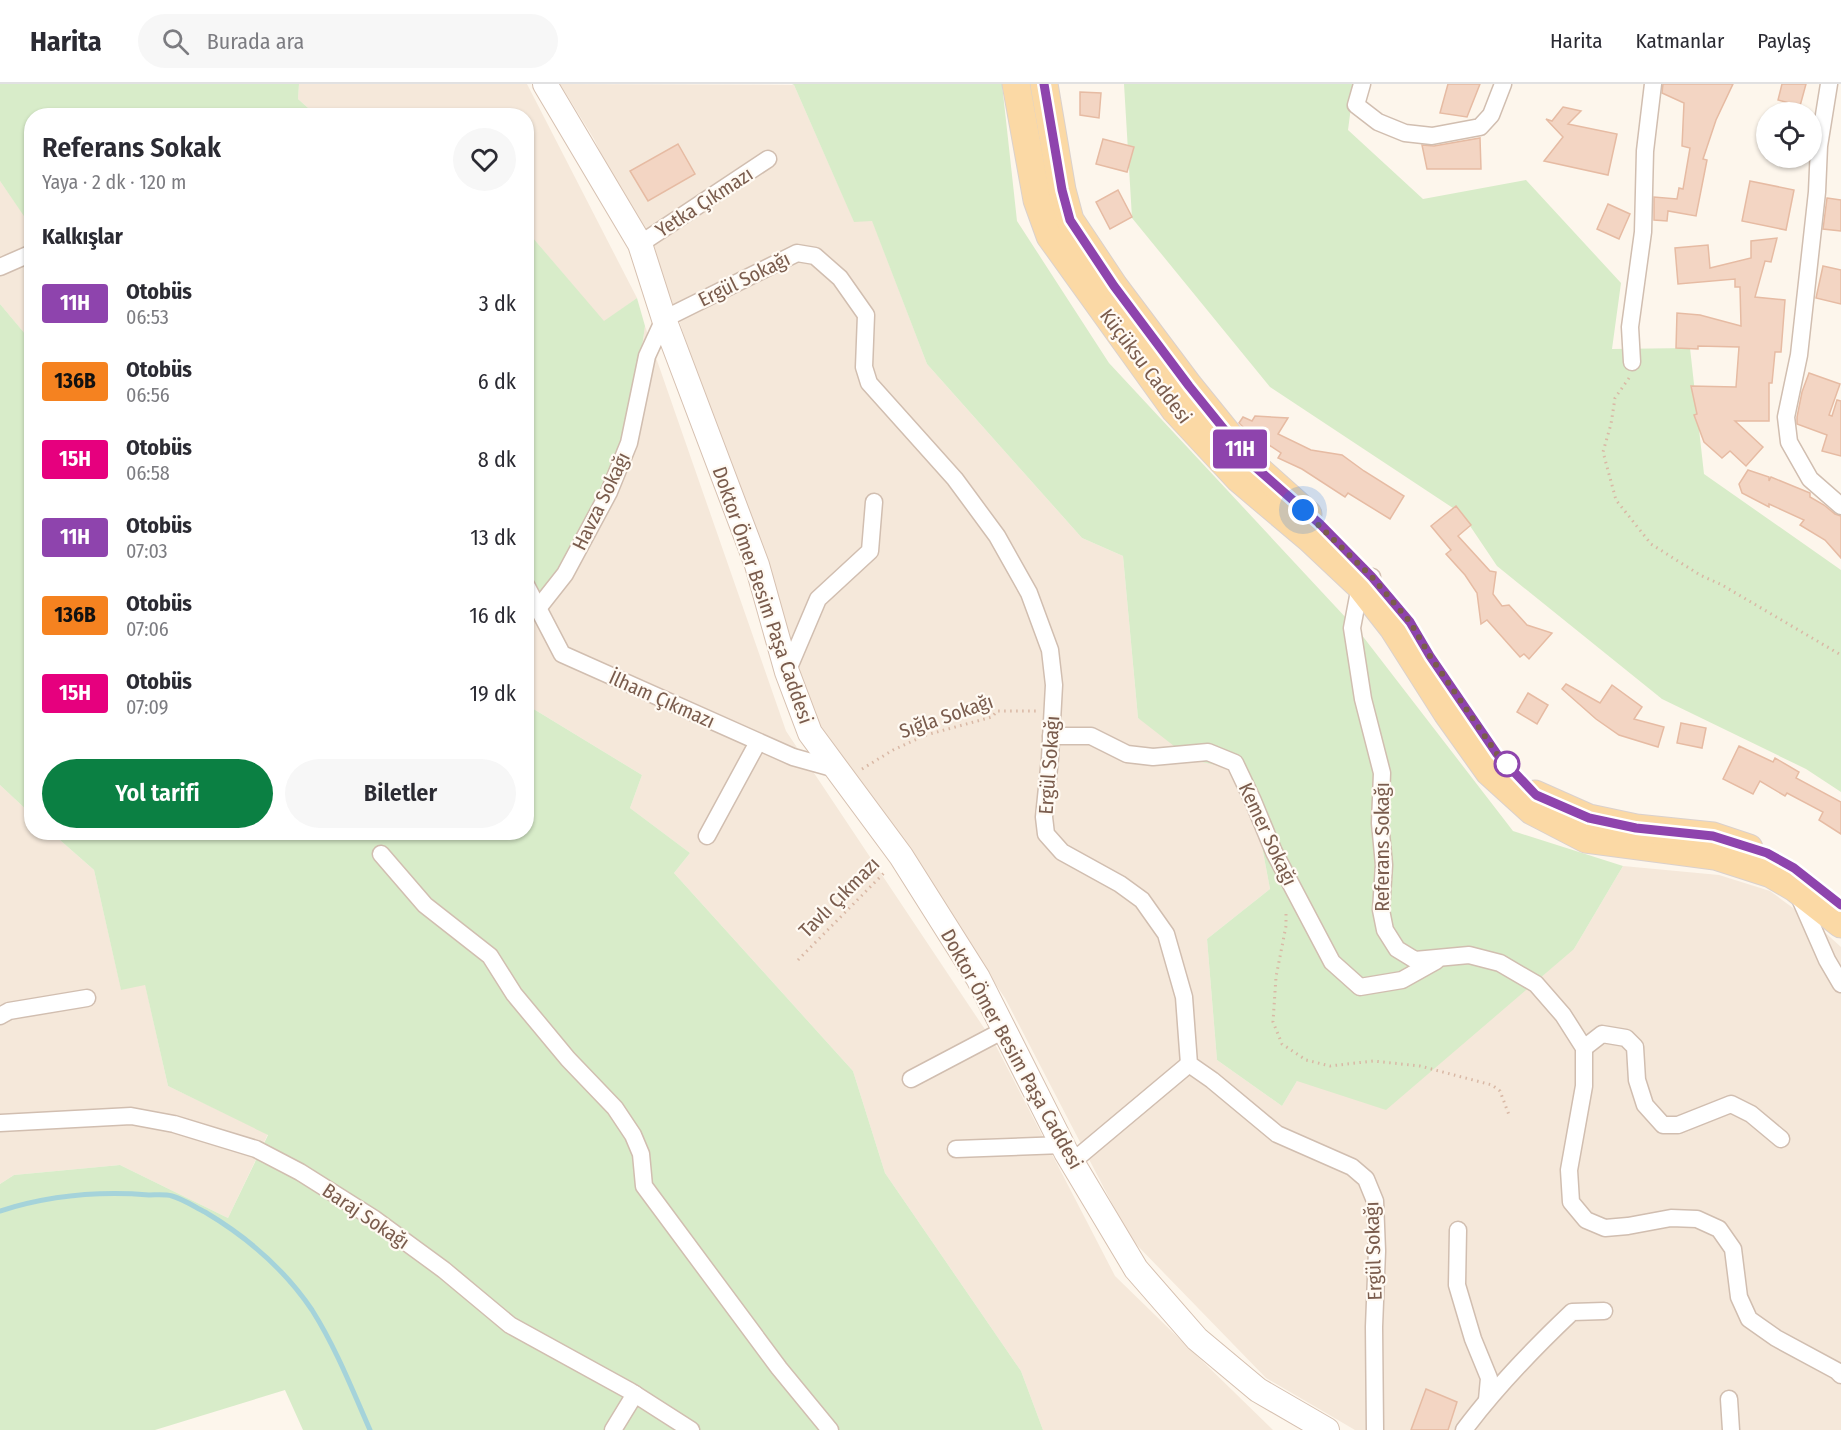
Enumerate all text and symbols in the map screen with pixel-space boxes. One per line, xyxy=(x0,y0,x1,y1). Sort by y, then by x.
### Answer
search box xyxy=(138,14,558,68)
text: Harita xyxy=(30,25,102,58)
icon: search xyxy=(159,25,192,58)
text: Burada ara xyxy=(207,28,304,55)
text: Harita xyxy=(1550,28,1603,54)
text: Katmanlar xyxy=(1636,28,1724,54)
text: Paylaş xyxy=(1757,28,1811,54)
map controls xyxy=(1756,102,1822,168)
button: locate xyxy=(1756,102,1822,168)
button: heart xyxy=(453,128,516,191)
text: Referans Sokak xyxy=(42,131,221,164)
street label: Yetka Çıkmazı xyxy=(651,162,758,243)
text: Yaya · 2 dk · 120 m xyxy=(42,170,186,194)
text: Kalkışlar xyxy=(42,223,123,250)
street label: Ergül Sokağı xyxy=(694,247,794,311)
text: Otobüs xyxy=(126,278,192,305)
text: 11H xyxy=(60,290,90,316)
text: 3 dk xyxy=(479,290,516,317)
street label: Küçüksu Caddesi xyxy=(1095,304,1197,428)
text: 06:53 xyxy=(126,305,169,329)
text: Otobüs xyxy=(126,356,192,383)
text: 136B xyxy=(54,368,96,394)
text: 6 dk xyxy=(478,368,516,395)
text: 06:56 xyxy=(126,383,170,407)
line badge: 11H xyxy=(1206,430,1274,469)
text: Otobüs xyxy=(126,434,192,461)
text: 11H xyxy=(1225,436,1255,462)
text: 15H xyxy=(59,446,91,472)
text: 8 dk xyxy=(478,446,516,473)
street label: Havza Sokağı xyxy=(567,448,635,554)
text: 06:58 xyxy=(126,461,170,485)
street label: Doktor Ömer Besim Paşa Caddesi xyxy=(707,463,818,727)
your location xyxy=(1288,495,1318,525)
text: Otobüs xyxy=(126,512,192,539)
text: 11H xyxy=(60,524,90,550)
text: 13 dk xyxy=(470,524,516,551)
text: 07:03 xyxy=(126,539,168,563)
text: Otobüs xyxy=(126,590,192,617)
text: 136B xyxy=(54,602,96,628)
text: 16 dk xyxy=(469,602,516,629)
text: 07:06 xyxy=(126,617,169,641)
street label: İlham Çıkmazı xyxy=(605,665,719,734)
text: Otobüs xyxy=(126,668,192,695)
text: 15H xyxy=(59,680,91,706)
text: 19 dk xyxy=(470,680,516,707)
street label: Sığla Sokağı xyxy=(896,689,996,743)
text: 07:09 xyxy=(126,695,168,719)
street label: Ergül Sokağı xyxy=(1034,715,1064,815)
unlabelled marker xyxy=(1494,751,1520,777)
button: Yol tarifi xyxy=(42,759,273,828)
button: Biletler xyxy=(285,759,516,828)
street label: Kemer Sokağı xyxy=(1234,779,1302,889)
street label: Referans Sokağı xyxy=(1370,782,1394,912)
street label: Tavlı Çıkmazı xyxy=(794,852,885,943)
street label: Doktor Ömer Besim Paşa Caddesi xyxy=(935,925,1088,1174)
street label: Baraj Sokağı xyxy=(318,1178,414,1254)
street label: Ergül Sokağı xyxy=(1359,1201,1387,1301)

